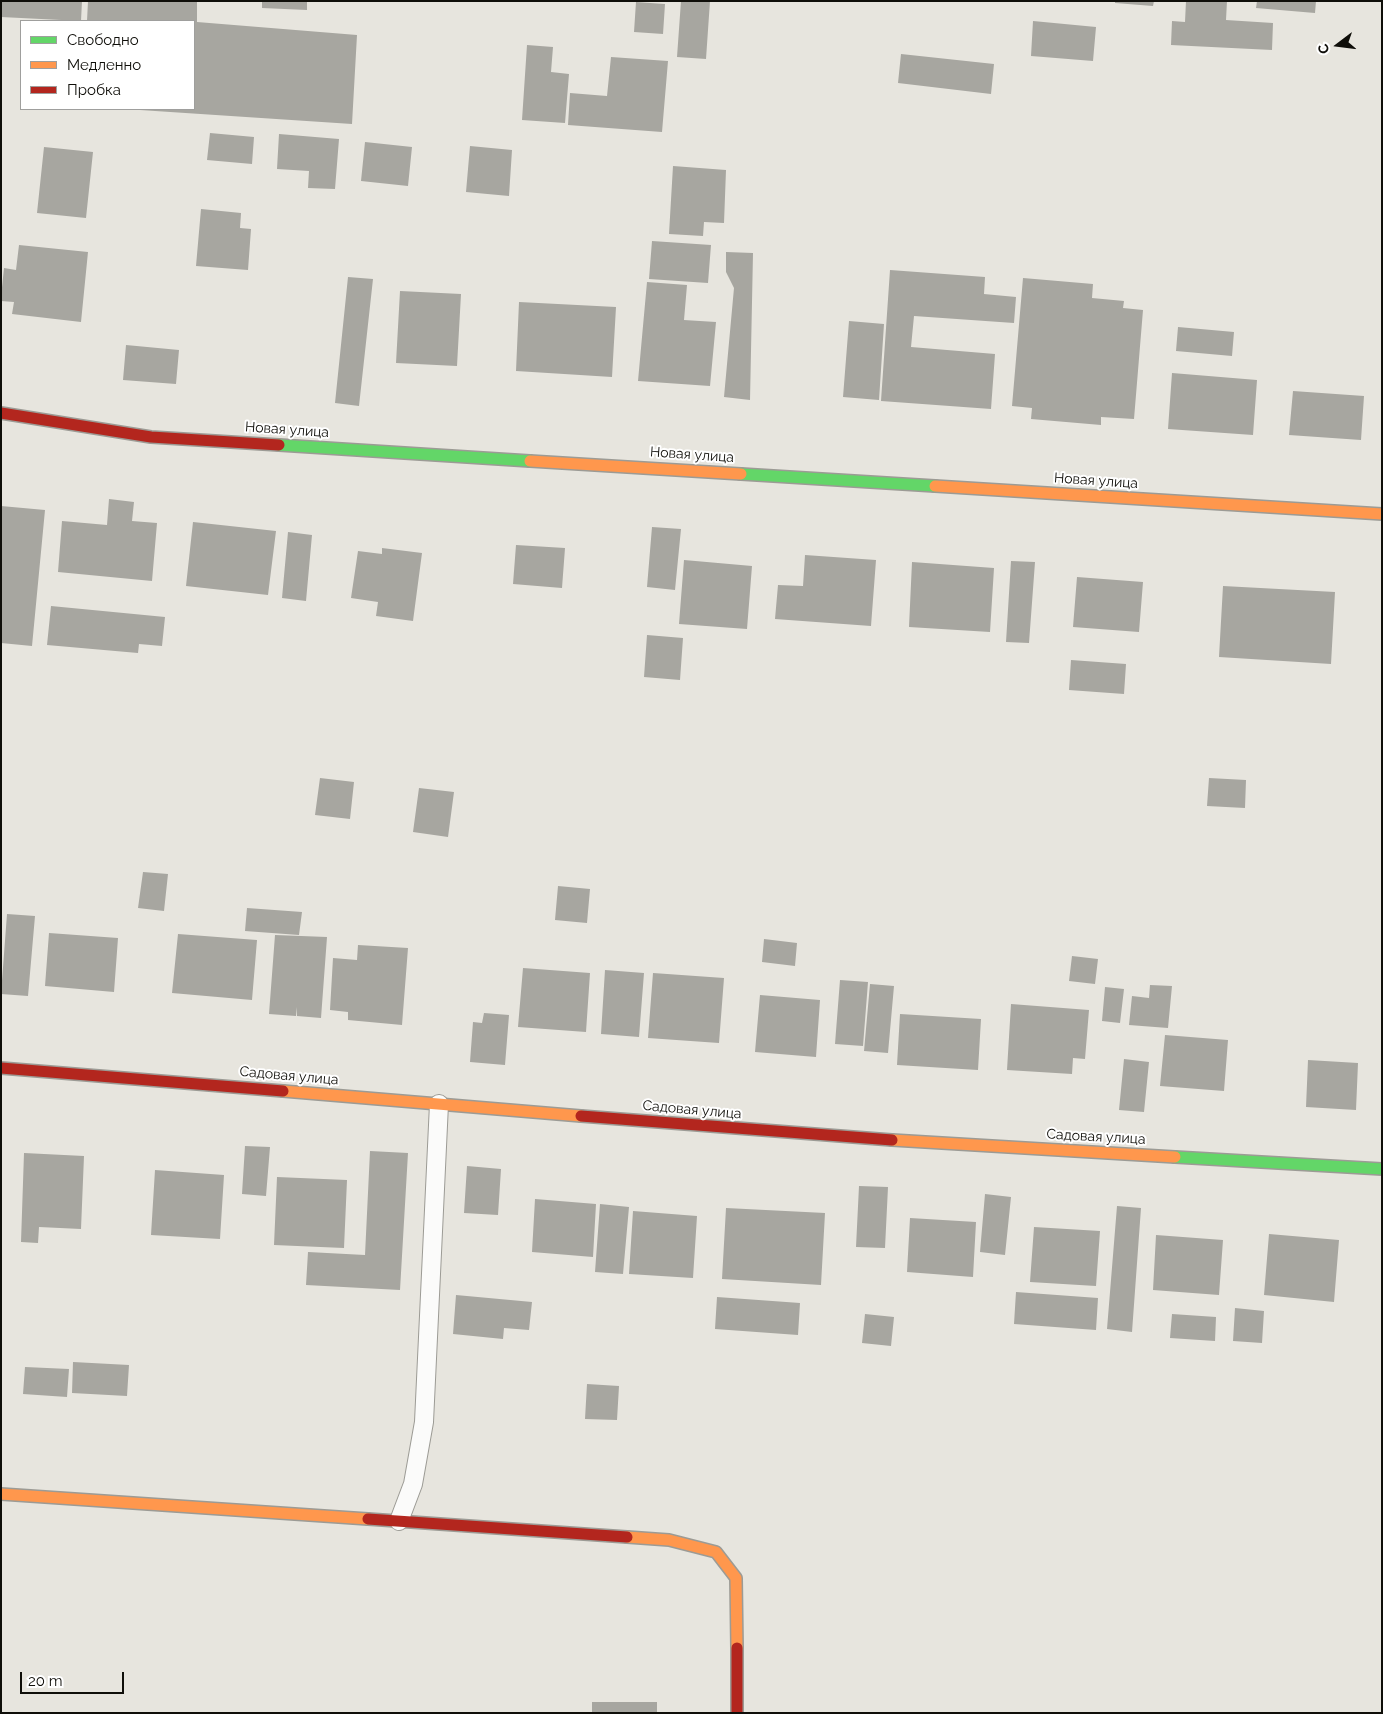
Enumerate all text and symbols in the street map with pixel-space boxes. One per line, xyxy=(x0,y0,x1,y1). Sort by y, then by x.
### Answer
legend xyxy=(20,20,195,110)
north arrow xyxy=(1313,20,1363,70)
text: Свободно xyxy=(67,31,139,49)
text: С xyxy=(1315,42,1332,56)
text: Медленно xyxy=(67,56,141,74)
text: Пробка xyxy=(67,81,121,99)
street label: Новая улица xyxy=(244,419,330,441)
street label: Новая улица xyxy=(649,444,735,466)
street label: Новая улица xyxy=(1053,470,1139,492)
street label: Садовая улица xyxy=(239,1063,339,1089)
street label: Садовая улица xyxy=(642,1097,742,1123)
street label: Садовая улица xyxy=(1046,1126,1146,1148)
scale bar xyxy=(22,1662,126,1694)
text: 20 m xyxy=(28,1672,63,1690)

